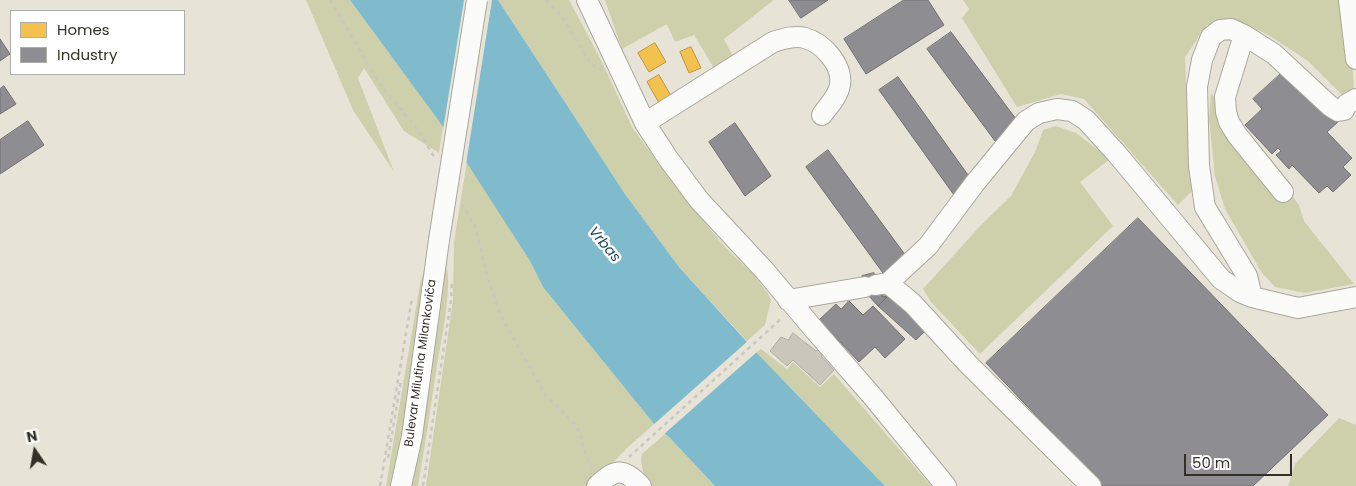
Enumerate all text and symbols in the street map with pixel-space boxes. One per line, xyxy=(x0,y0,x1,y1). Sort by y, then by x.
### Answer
legend xyxy=(10,10,185,75)
text: Homes xyxy=(57,19,110,40)
text: Industry xyxy=(57,44,117,65)
water label: Vrbas xyxy=(584,224,624,266)
street label: Bulevar Milutina Milankovića xyxy=(402,278,440,448)
text: N xyxy=(25,425,39,447)
north arrow xyxy=(10,426,60,476)
scale bar xyxy=(1186,444,1294,476)
text: 50 m xyxy=(1192,452,1230,473)

